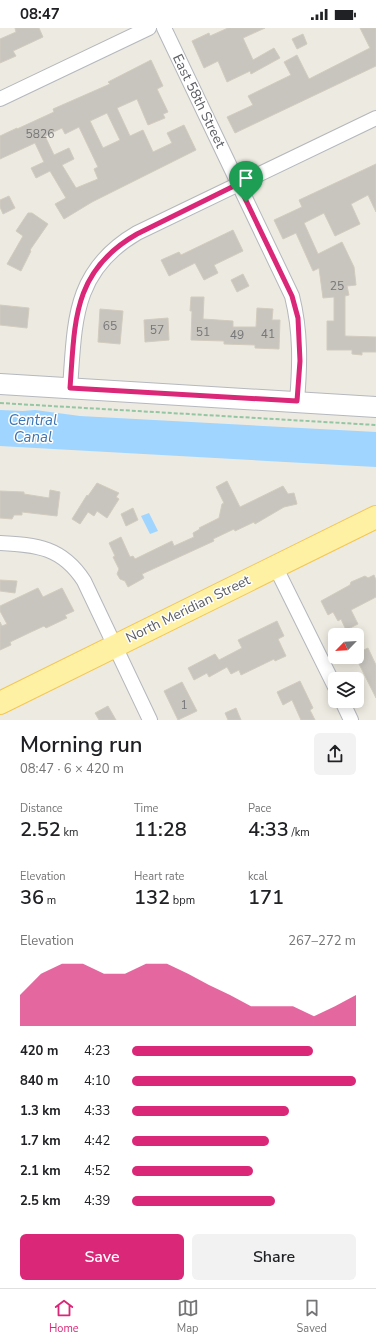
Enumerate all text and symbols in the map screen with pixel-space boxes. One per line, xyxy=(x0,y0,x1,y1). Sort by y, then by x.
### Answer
text: 08:47 xyxy=(20,4,60,24)
street label: East 58th Street xyxy=(168,51,230,151)
house number: 5826 xyxy=(26,126,54,142)
pin xyxy=(229,161,263,202)
icon: arrive xyxy=(235,167,257,189)
house number: 25 xyxy=(330,278,344,294)
house number: 65 xyxy=(103,318,117,334)
house number: 57 xyxy=(150,322,164,338)
house number: 51 xyxy=(196,324,210,340)
house number: 41 xyxy=(261,326,275,342)
house number: 49 xyxy=(230,327,244,343)
water label: Central Canal xyxy=(8,410,58,447)
street label: North Meridian Street xyxy=(123,571,253,647)
north arrow xyxy=(328,628,364,664)
map controls xyxy=(328,628,364,708)
button: layers xyxy=(328,672,364,708)
house number: 1 xyxy=(180,697,188,713)
text: Morning run xyxy=(20,730,143,760)
button: share xyxy=(314,733,356,775)
text: 08:47 · 6 × 420 m xyxy=(20,760,124,778)
text: Distance xyxy=(20,801,63,816)
text: Time xyxy=(134,801,158,816)
text: Pace xyxy=(248,801,271,816)
text: 2.52 xyxy=(20,816,61,843)
text: 11:28 xyxy=(134,816,187,843)
text: 4:33 xyxy=(248,816,289,843)
text: km xyxy=(61,825,79,840)
text: /km xyxy=(289,825,310,840)
text: Elevation xyxy=(20,869,66,884)
text: Heart rate xyxy=(134,869,184,884)
text: kcal xyxy=(248,869,268,884)
text: 36 xyxy=(20,884,44,911)
text: 132 xyxy=(134,884,170,911)
text: 171 xyxy=(248,884,284,911)
text: m xyxy=(44,893,56,908)
text: bpm xyxy=(170,893,195,908)
text: Elevation xyxy=(20,932,74,950)
text: 267–272 m xyxy=(288,932,356,950)
text: 420 m xyxy=(20,1042,58,1060)
text: 4:23 xyxy=(84,1042,110,1060)
text: 840 m xyxy=(20,1072,58,1090)
text: 4:10 xyxy=(84,1072,110,1090)
text: 1.3 km xyxy=(20,1102,61,1120)
text: 4:33 xyxy=(84,1102,110,1120)
text: 1.7 km xyxy=(20,1132,61,1150)
text: 4:42 xyxy=(84,1132,110,1150)
text: 2.1 km xyxy=(20,1162,61,1180)
text: 4:52 xyxy=(84,1162,110,1180)
text: 2.5 km xyxy=(20,1192,61,1210)
text: 4:39 xyxy=(84,1192,110,1210)
button: Save xyxy=(20,1234,184,1280)
button: Share xyxy=(192,1234,356,1280)
tab: Home xyxy=(49,1297,79,1336)
tab: Map xyxy=(177,1297,199,1336)
tab: Saved xyxy=(297,1297,327,1336)

